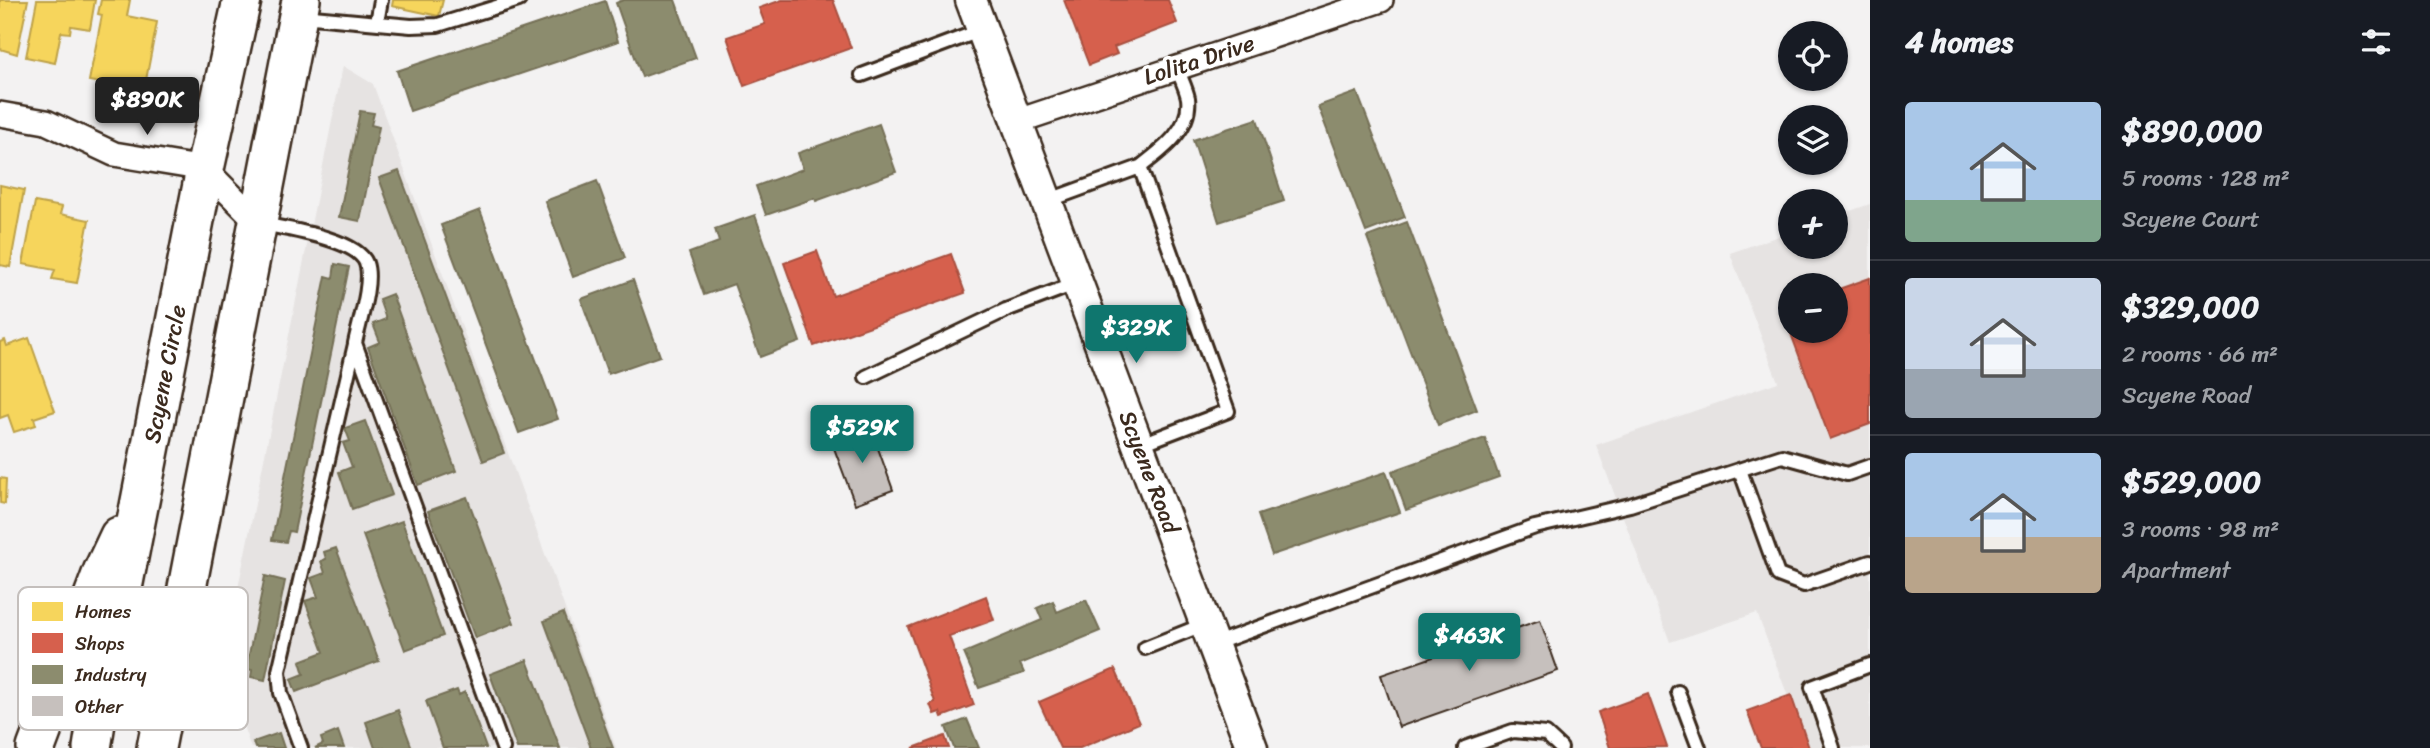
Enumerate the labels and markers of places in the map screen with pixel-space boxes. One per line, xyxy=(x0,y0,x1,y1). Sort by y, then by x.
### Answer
pin: $890K xyxy=(98,78,196,137)
pin: $329K xyxy=(1087,306,1185,365)
pin: $529K xyxy=(813,406,911,465)
pin: $463K xyxy=(1420,614,1518,673)

